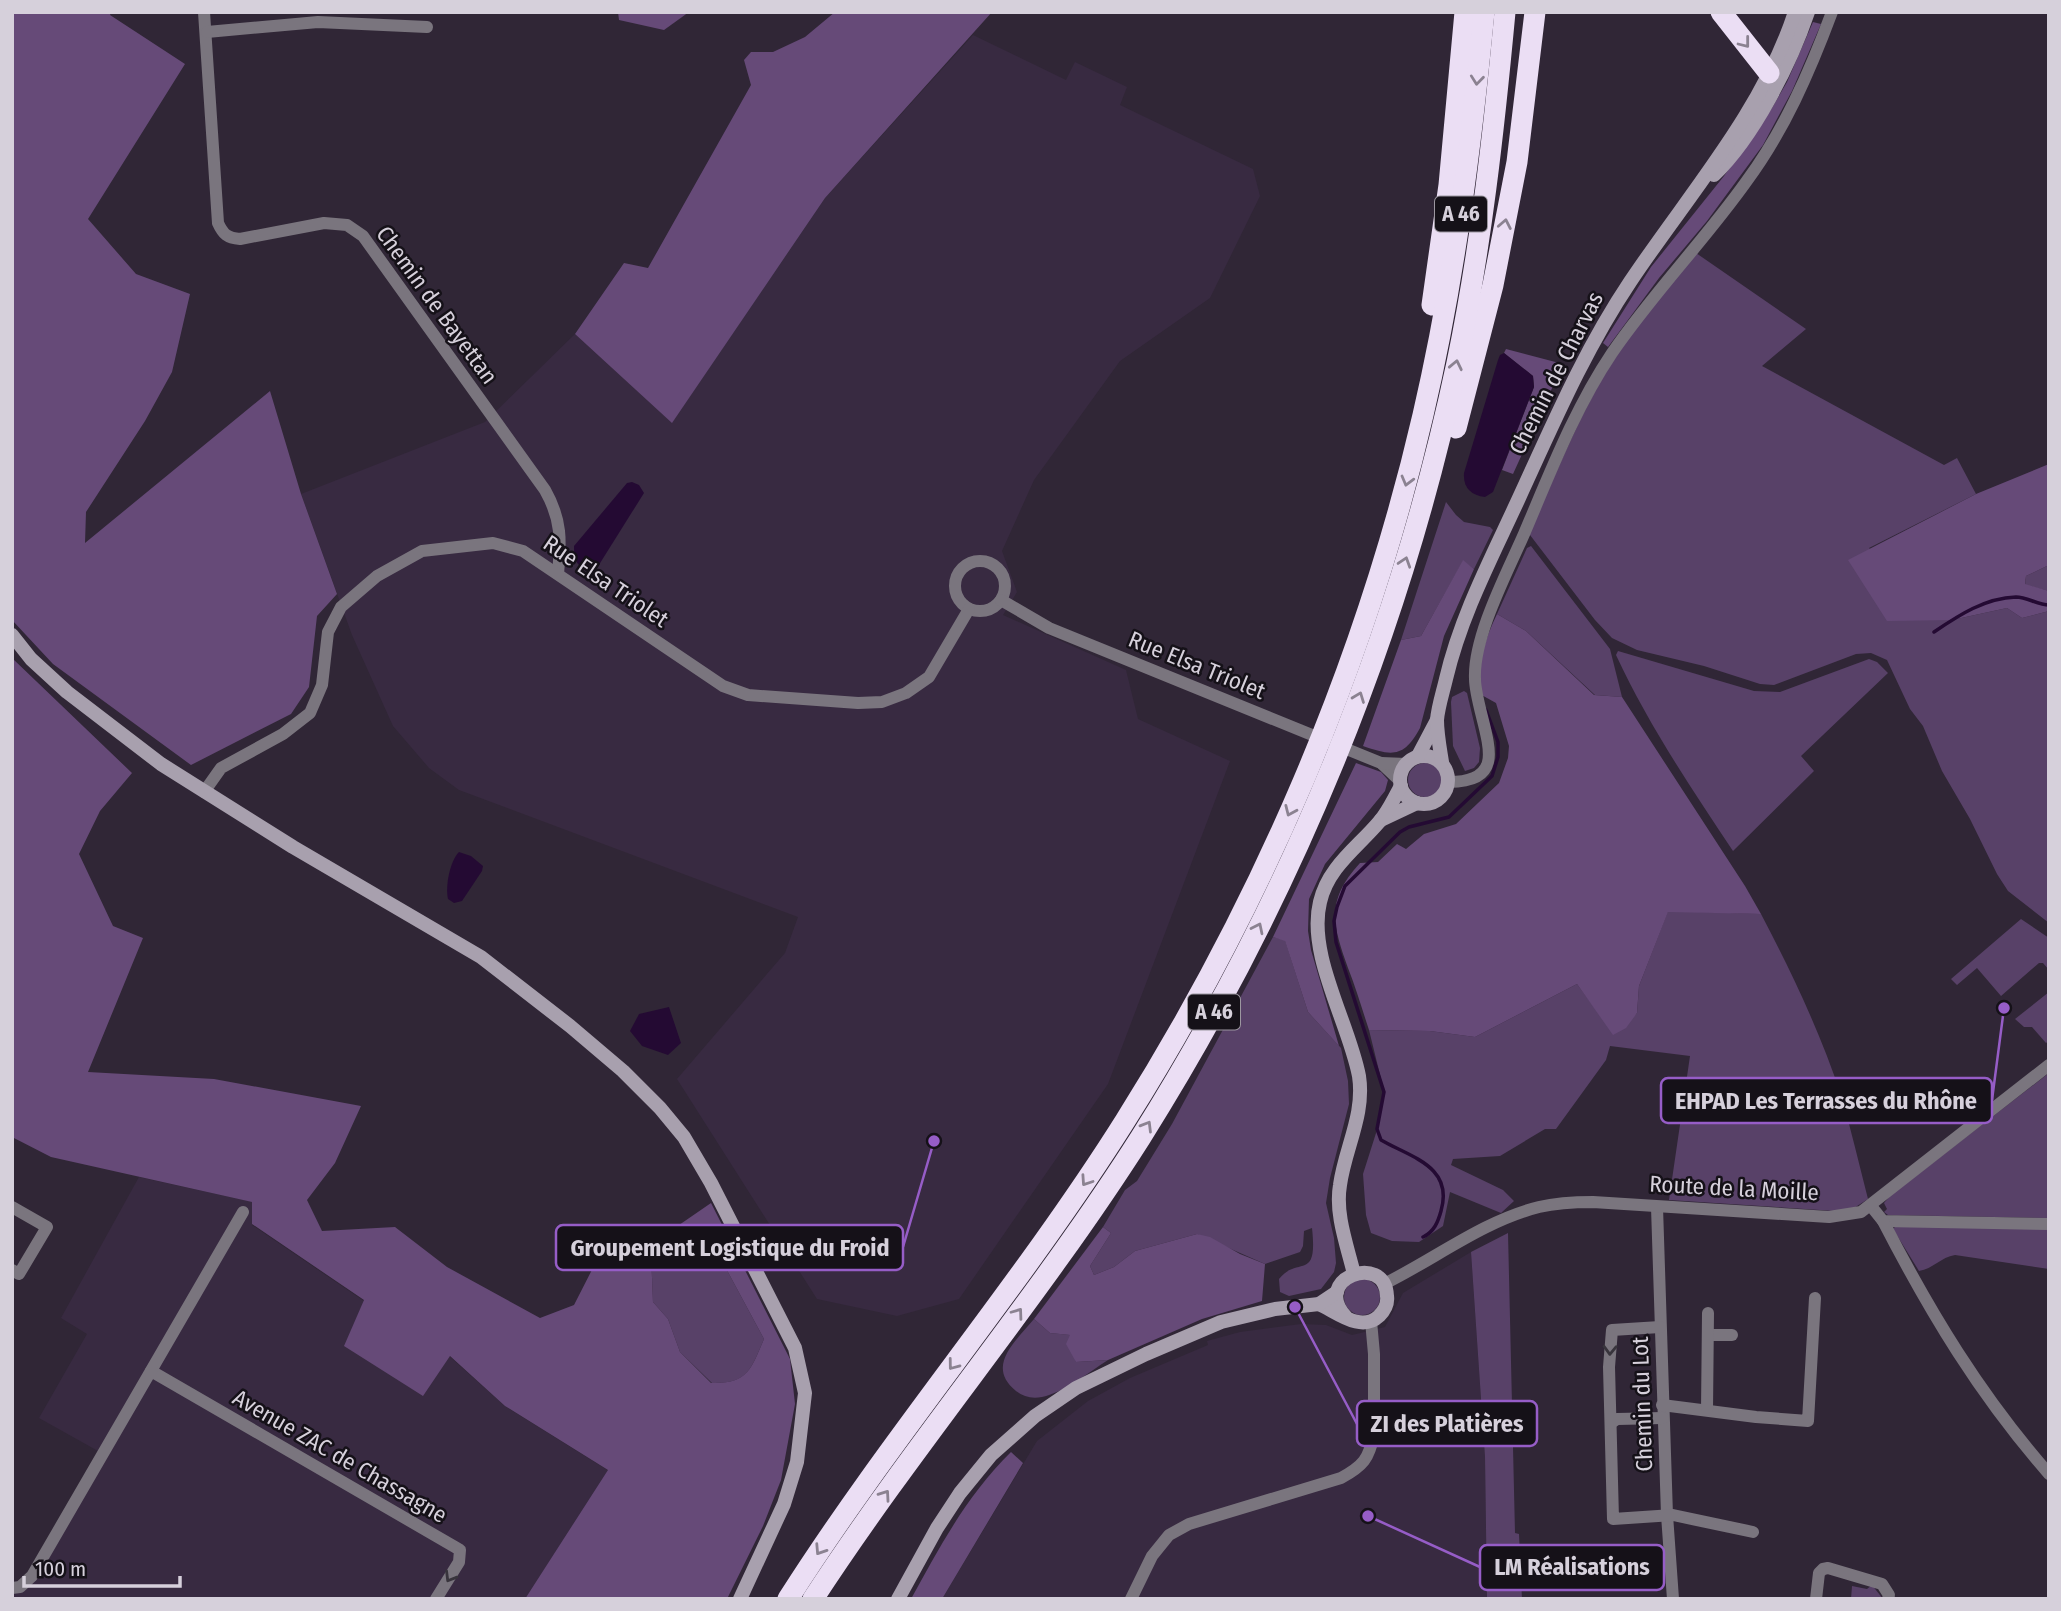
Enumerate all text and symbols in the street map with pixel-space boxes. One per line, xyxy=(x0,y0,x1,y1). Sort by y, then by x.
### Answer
one-way arrow xyxy=(1737,35,1750,47)
one-way arrow xyxy=(1470,75,1485,86)
road number: A 46 xyxy=(1435,196,1487,232)
one-way arrow xyxy=(1496,218,1511,230)
street label: Chemin de Bayettan xyxy=(370,221,504,389)
street label: Chemin de Charvas xyxy=(1503,287,1609,459)
one-way arrow xyxy=(1447,359,1462,371)
one-way arrow xyxy=(1400,474,1415,486)
street label: Rue Elsa Triolet xyxy=(538,529,674,633)
one-way arrow xyxy=(1397,557,1411,569)
street label: Rue Elsa Triolet xyxy=(1124,625,1270,705)
one-way arrow xyxy=(1351,691,1365,704)
one-way arrow xyxy=(1284,804,1298,816)
one-way arrow xyxy=(1250,923,1264,935)
road number: A 46 xyxy=(1188,995,1240,1030)
callout: EHPAD Les Terrasses du Rhône xyxy=(1661,1078,1992,1123)
text: EHPAD Les Terrasses du Rhône xyxy=(1675,1087,1977,1115)
one-way arrow xyxy=(1139,1121,1152,1134)
street label: Route de la Moille xyxy=(1649,1170,1819,1206)
one-way arrow xyxy=(1082,1173,1094,1186)
callout: Groupement Logistique du Froid xyxy=(556,1225,903,1270)
text: Groupement Logistique du Froid xyxy=(570,1234,890,1262)
one-way arrow xyxy=(1009,1308,1022,1321)
street label: Chemin du Lot xyxy=(1626,1336,1658,1472)
one-way arrow xyxy=(1602,1344,1617,1355)
one-way arrow xyxy=(949,1358,962,1370)
street label: Avenue ZAC de Chassagne xyxy=(228,1383,452,1529)
callout: ZI des Platières xyxy=(1357,1401,1537,1446)
text: ZI des Platières xyxy=(1371,1410,1524,1438)
one-way arrow xyxy=(877,1490,889,1503)
one-way arrow xyxy=(816,1542,828,1555)
scale bar xyxy=(24,1544,180,1588)
callout: LM Réalisations xyxy=(1480,1545,1664,1590)
text: LM Réalisations xyxy=(1494,1553,1650,1581)
text: 100 m xyxy=(35,1556,86,1582)
one-way arrow xyxy=(445,1569,458,1582)

